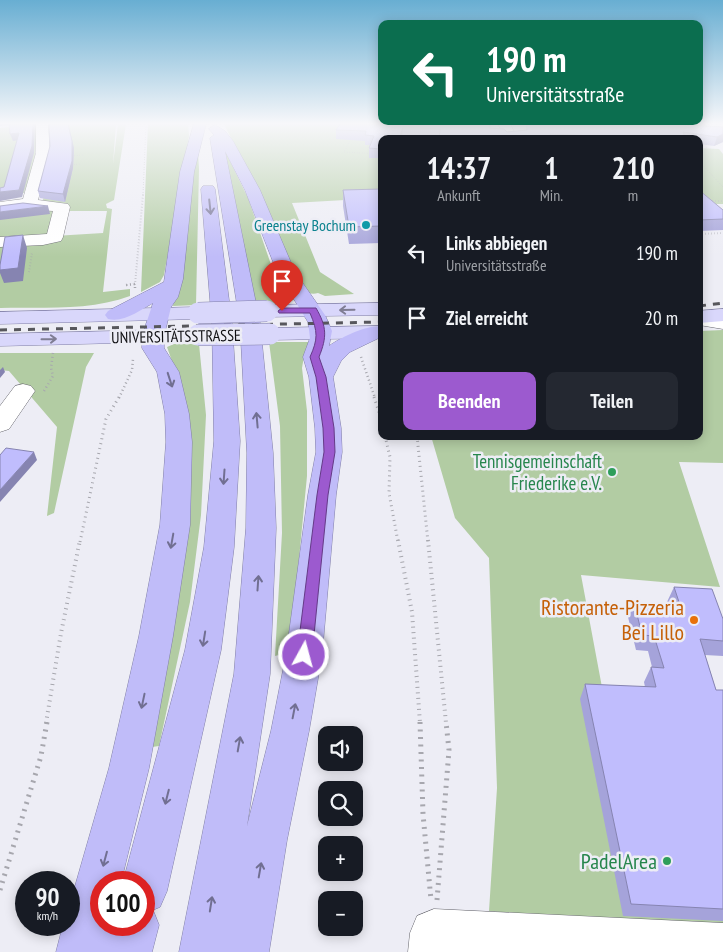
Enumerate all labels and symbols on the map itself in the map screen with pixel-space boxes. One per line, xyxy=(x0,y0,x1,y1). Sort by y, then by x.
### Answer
one-way arrow xyxy=(205,199,215,215)
place label: Greenstay Bochum xyxy=(254,215,356,235)
marker: Greenstay Bochum xyxy=(360,219,372,231)
pin xyxy=(261,260,303,311)
one-way arrow xyxy=(339,305,355,314)
street label: UNIVERSITÄTSSTRASSE xyxy=(111,325,241,347)
one-way arrow xyxy=(40,334,56,344)
one-way arrow xyxy=(166,372,176,388)
one-way arrow xyxy=(252,413,262,429)
place label: Tennisgemeinschaft Friederike e.V. xyxy=(473,449,603,495)
marker: Tennisgemeinschaft Friederike e.V. xyxy=(606,466,618,478)
one-way arrow xyxy=(220,469,229,485)
one-way arrow xyxy=(167,533,177,549)
one-way arrow xyxy=(253,575,262,591)
place label: Ristorante-Pizzeria Bei Lillo xyxy=(541,593,684,646)
marker: Ristorante-Pizzeria Bei Lillo xyxy=(688,614,700,626)
position arrow xyxy=(277,628,329,680)
one-way arrow xyxy=(199,630,209,646)
one-way arrow xyxy=(138,693,147,709)
one-way arrow xyxy=(290,703,299,719)
one-way arrow xyxy=(234,736,244,752)
one-way arrow xyxy=(162,788,171,804)
place label: PadelArea xyxy=(581,847,657,875)
one-way arrow xyxy=(99,851,109,867)
marker: PadelArea xyxy=(661,855,673,867)
one-way arrow xyxy=(255,862,265,878)
speed limit sign: 100 xyxy=(90,871,155,936)
one-way arrow xyxy=(206,896,216,912)

